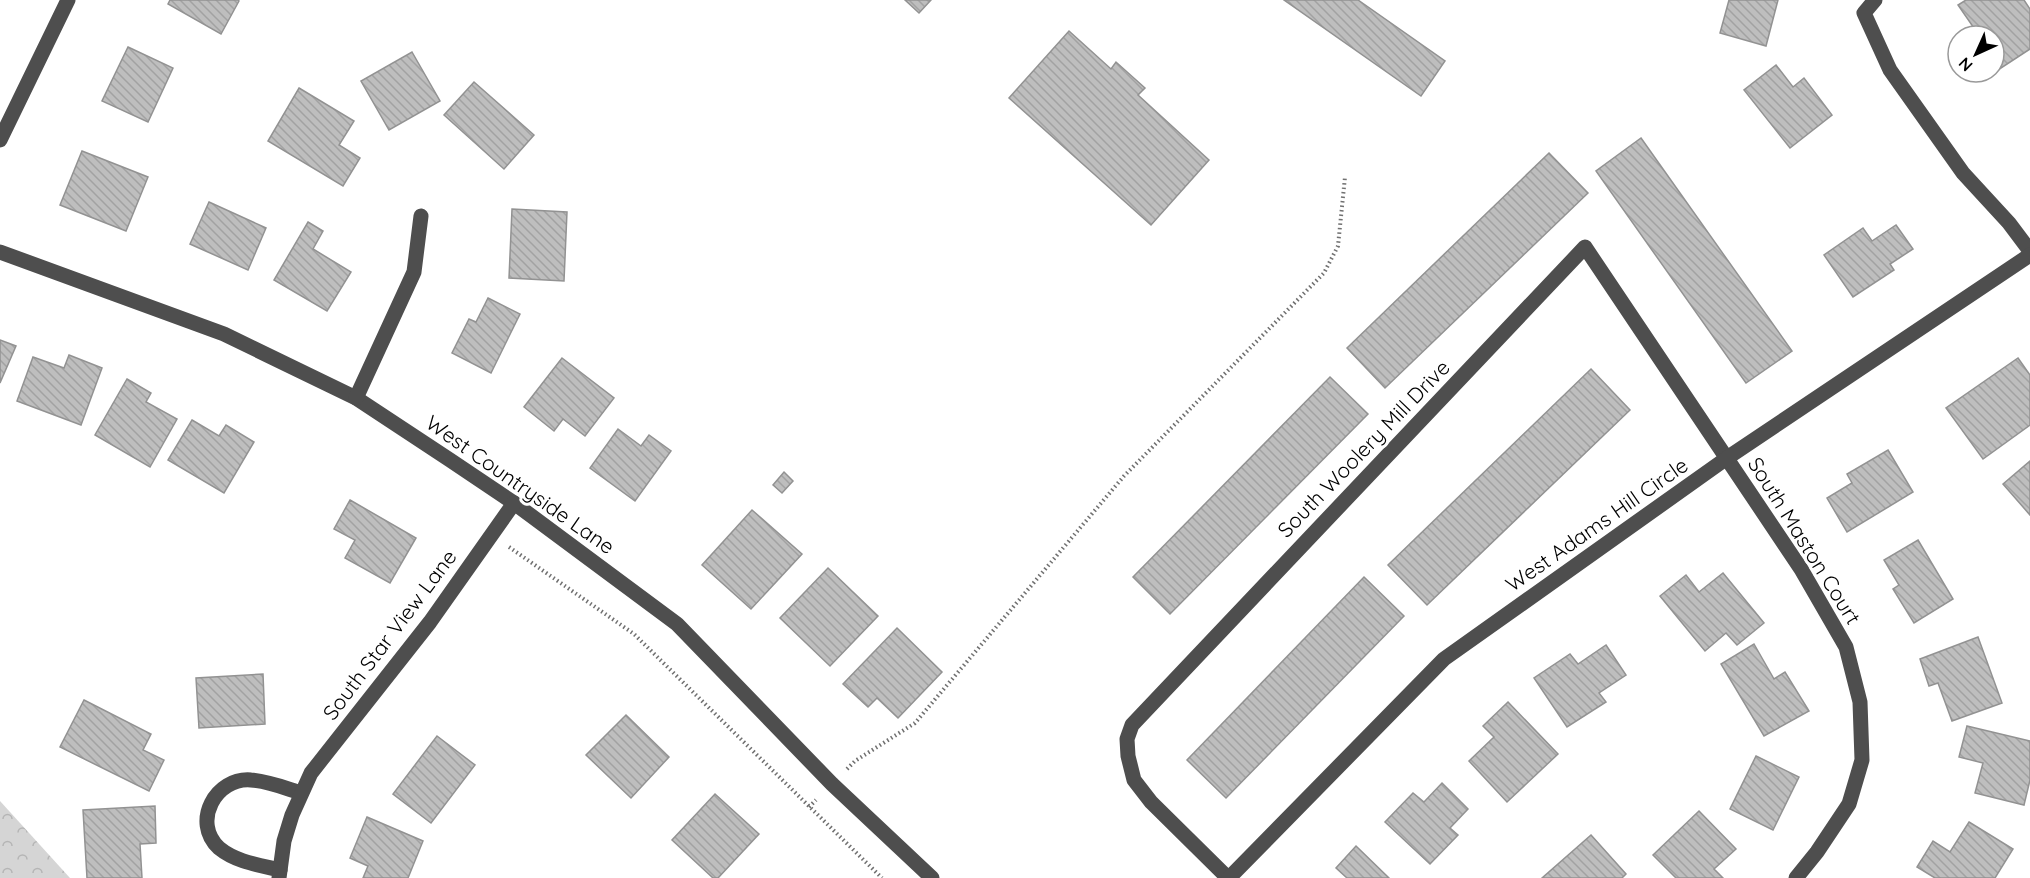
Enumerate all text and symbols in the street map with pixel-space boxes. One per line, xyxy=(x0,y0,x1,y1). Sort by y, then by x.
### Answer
north arrow xyxy=(1946,24,2006,84)
text: N xyxy=(1954,53,1977,76)
street label: South Woolery Mill Drive xyxy=(1272,354,1455,542)
street label: West Countryside Lane xyxy=(421,409,620,559)
street label: West Adams Hill Circle xyxy=(1500,451,1693,597)
street label: South Maston Court xyxy=(1743,452,1867,629)
street label: South Star View Lane xyxy=(317,544,462,725)

